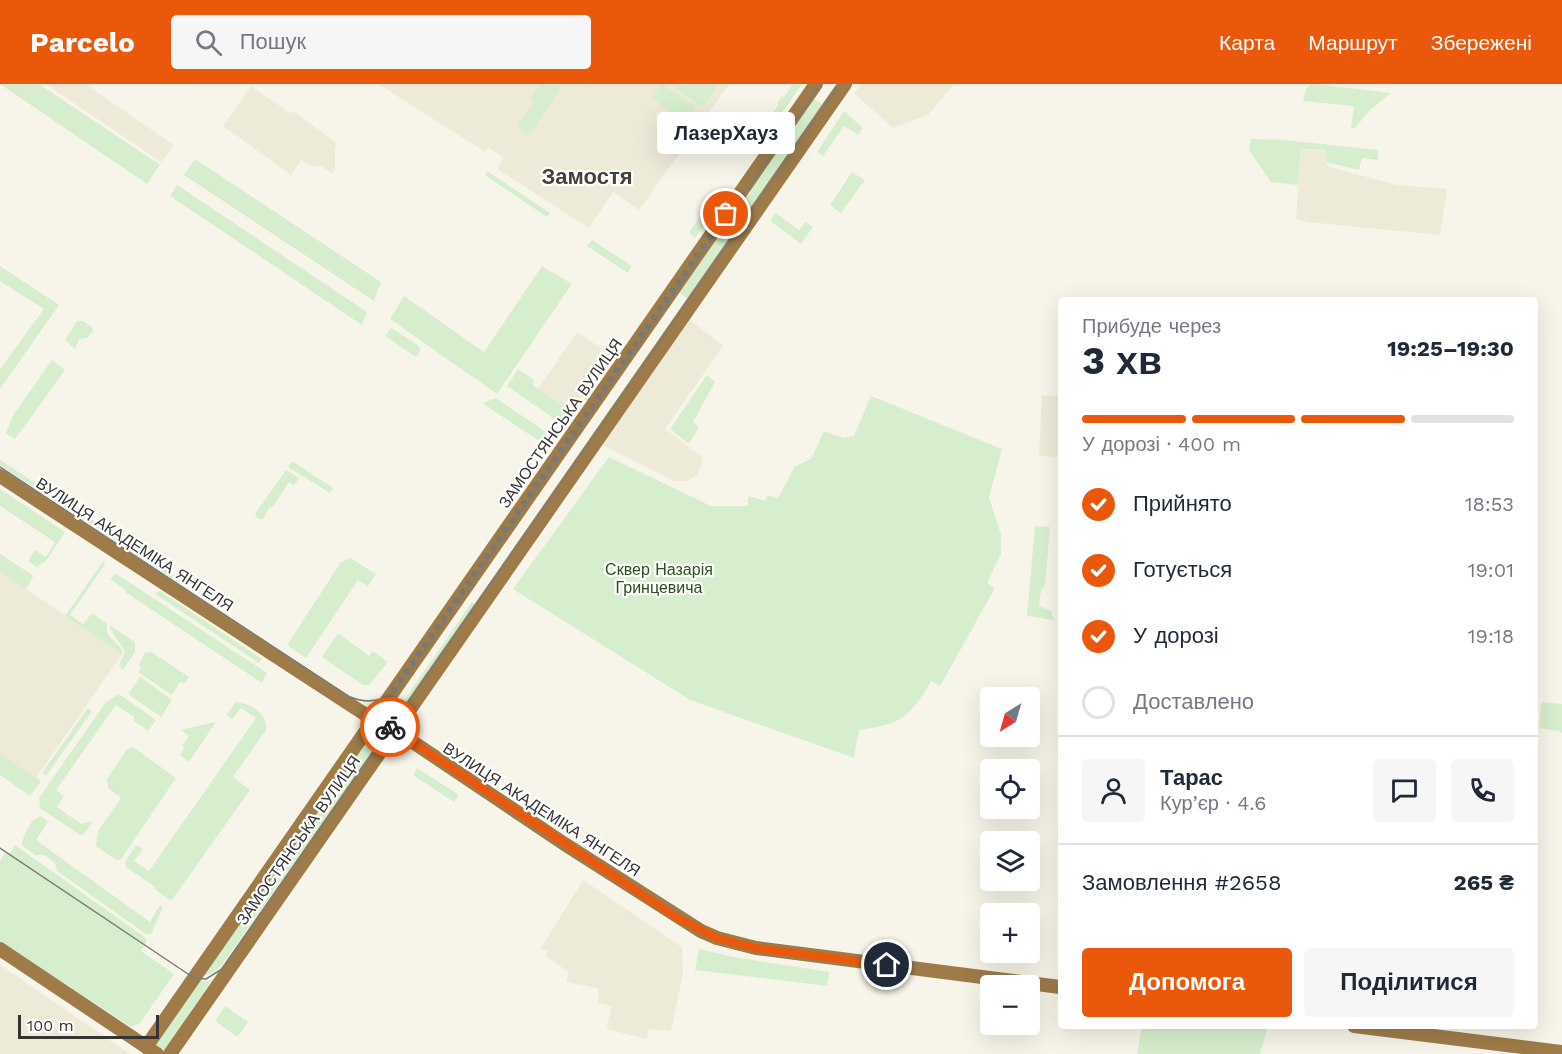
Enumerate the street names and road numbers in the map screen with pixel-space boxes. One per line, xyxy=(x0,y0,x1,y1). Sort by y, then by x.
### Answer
street label: ЗАМОСТЯНСЬКА ВУЛИЦЯ xyxy=(495,335,626,512)
street label: ВУЛИЦЯ АКАДЕМІКА ЯНГЕЛЯ xyxy=(33,474,237,615)
street label: ВУЛИЦЯ АКАДЕМІКА ЯНГЕЛЯ xyxy=(440,739,644,880)
street label: ЗАМОСТЯНСЬКА ВУЛИЦЯ xyxy=(233,752,364,929)

